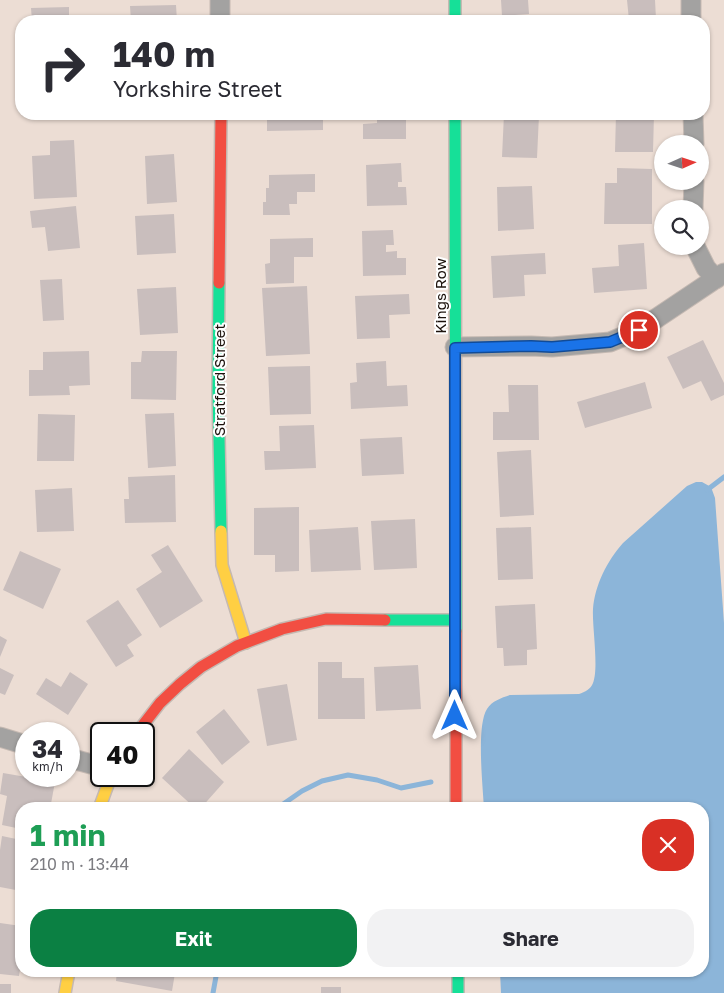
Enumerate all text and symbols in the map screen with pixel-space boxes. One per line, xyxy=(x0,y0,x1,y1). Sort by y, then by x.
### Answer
text: 140 m xyxy=(113,33,215,75)
icon: right xyxy=(30,35,95,100)
text: Yorkshire Street xyxy=(113,75,282,102)
north arrow xyxy=(654,135,709,190)
map controls xyxy=(654,135,709,255)
button: search xyxy=(654,200,709,255)
street label: Kings Row xyxy=(431,258,449,334)
pin xyxy=(618,309,660,351)
icon: arrive xyxy=(625,316,653,344)
street label: Stratford Street xyxy=(210,324,228,436)
position arrow xyxy=(428,689,480,741)
speed limit sign: 40 xyxy=(90,722,155,787)
text: 34 xyxy=(32,733,63,764)
text: km/h xyxy=(32,759,63,774)
text: 1 min xyxy=(30,817,106,853)
button: close xyxy=(642,819,694,871)
text: 210 m · 13:44 xyxy=(30,854,129,874)
button: Exit xyxy=(30,909,357,967)
button: Share xyxy=(367,909,694,967)

